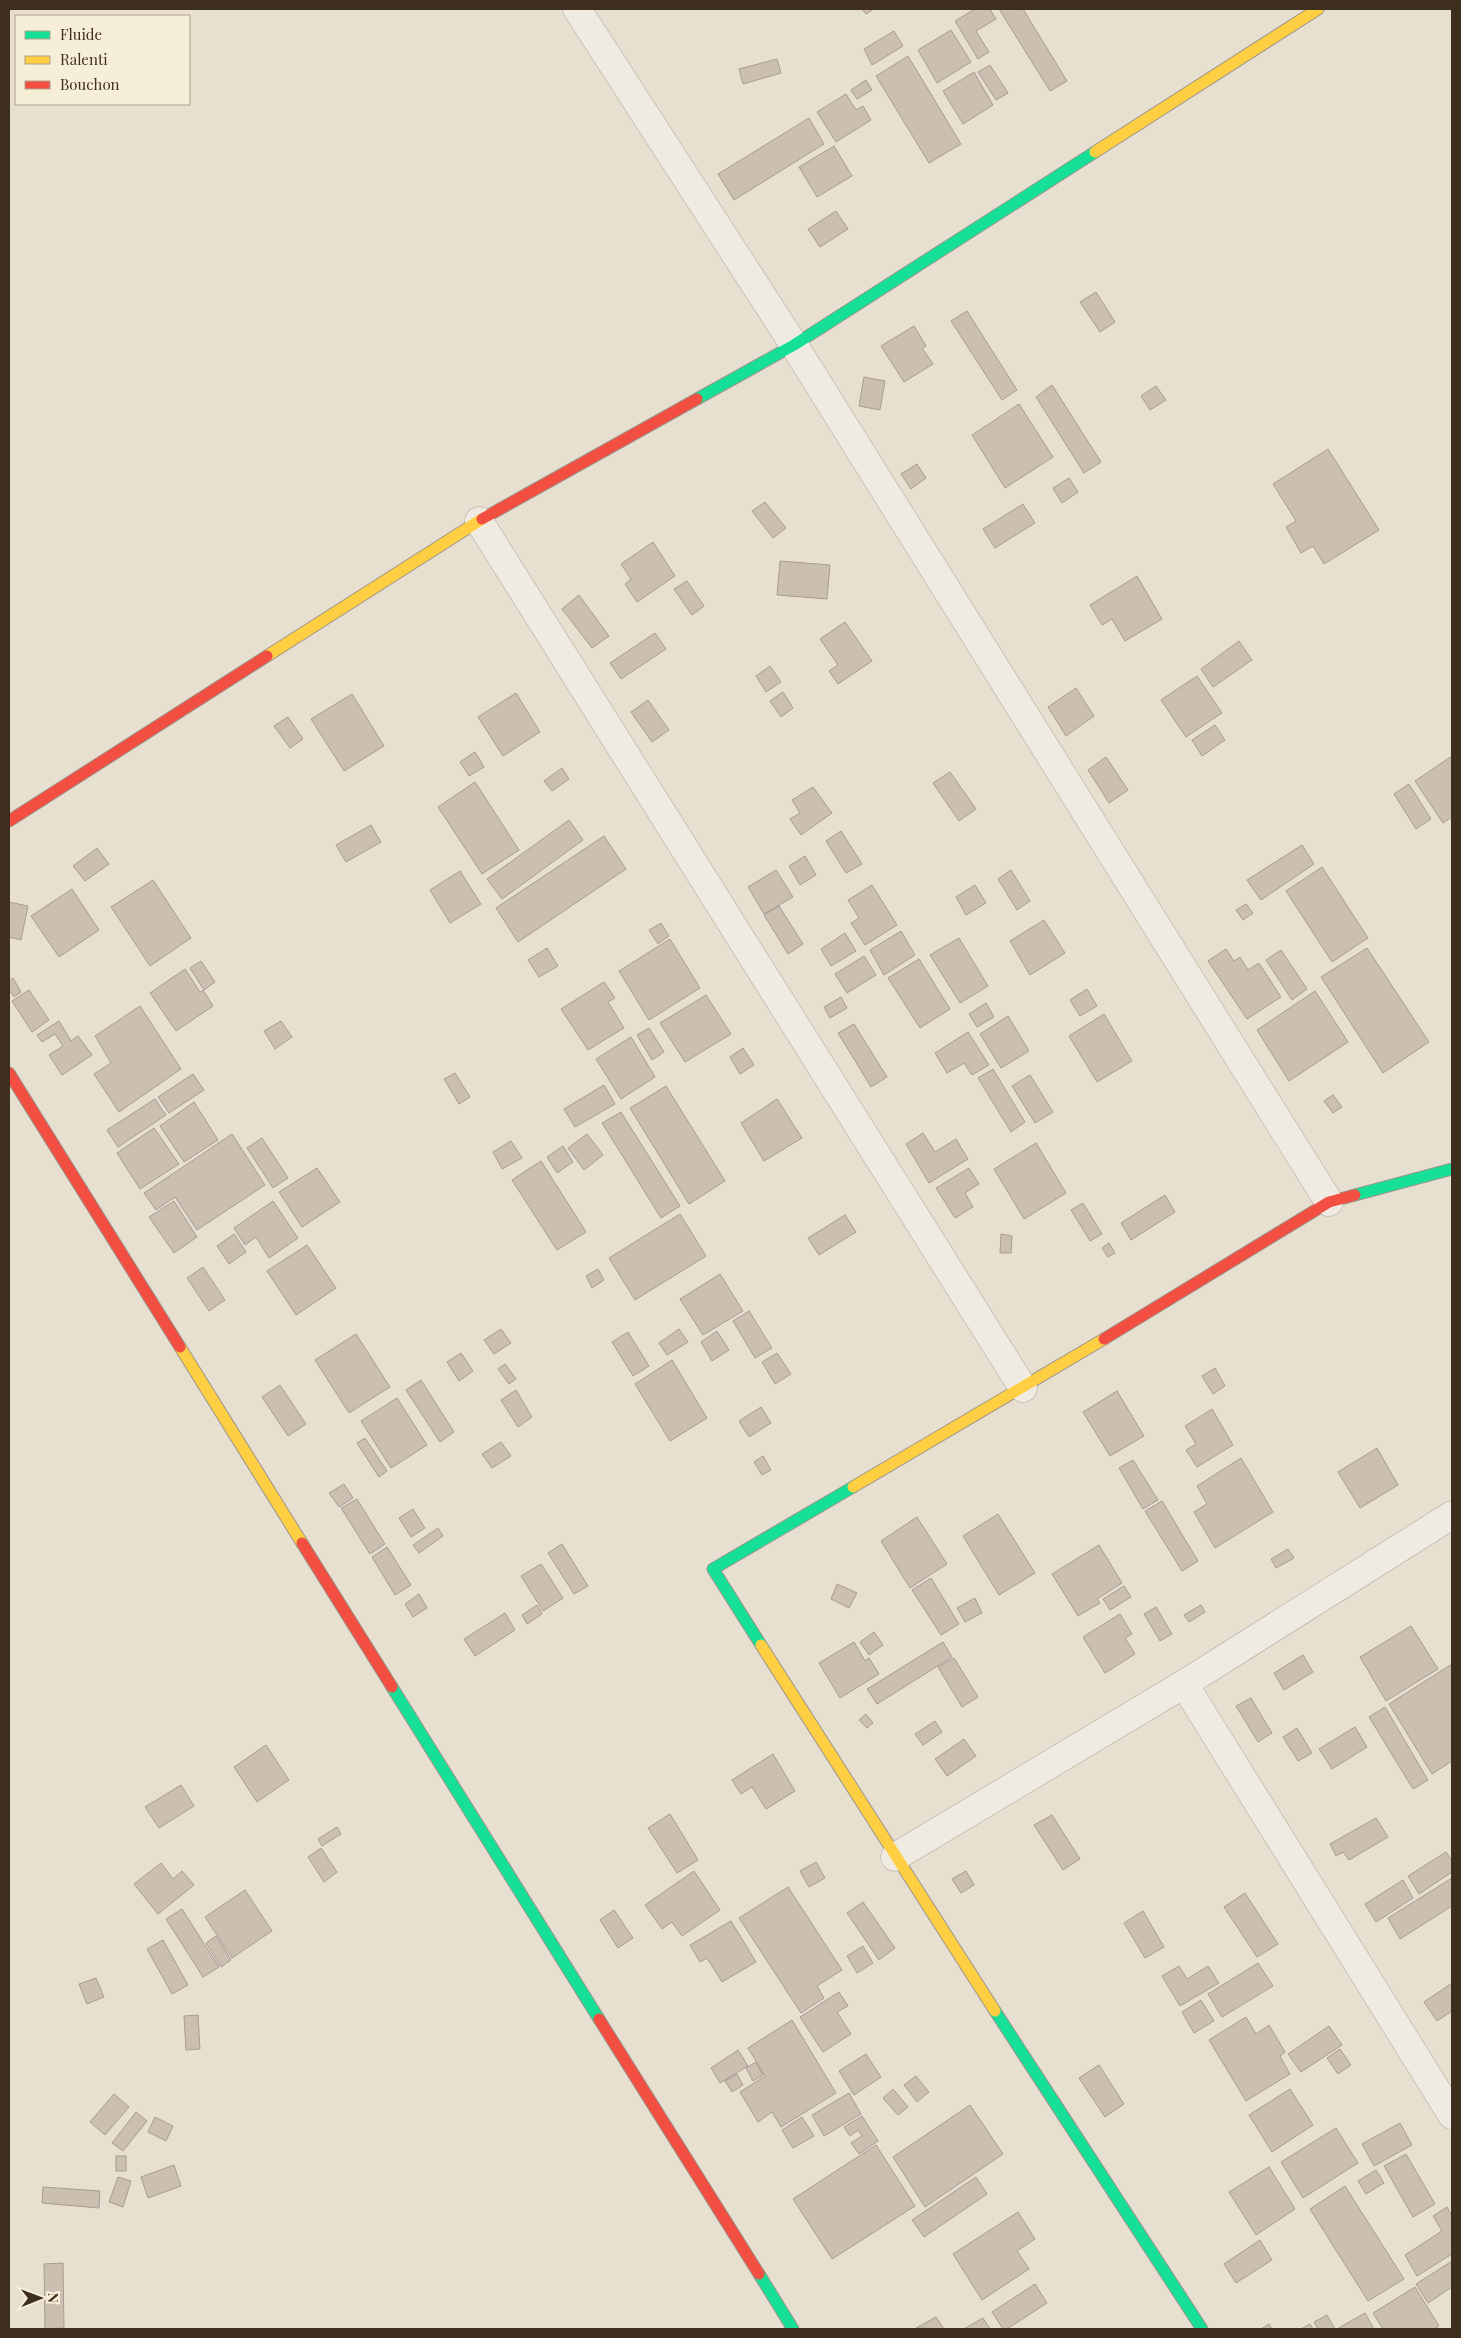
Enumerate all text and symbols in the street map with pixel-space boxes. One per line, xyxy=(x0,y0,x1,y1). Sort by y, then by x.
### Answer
legend xyxy=(15,15,190,105)
text: Fluide xyxy=(60,24,102,44)
text: Ralenti xyxy=(60,49,108,69)
text: Bouchon xyxy=(60,74,120,94)
north arrow xyxy=(15,2273,65,2323)
text: N xyxy=(44,2293,63,2303)

